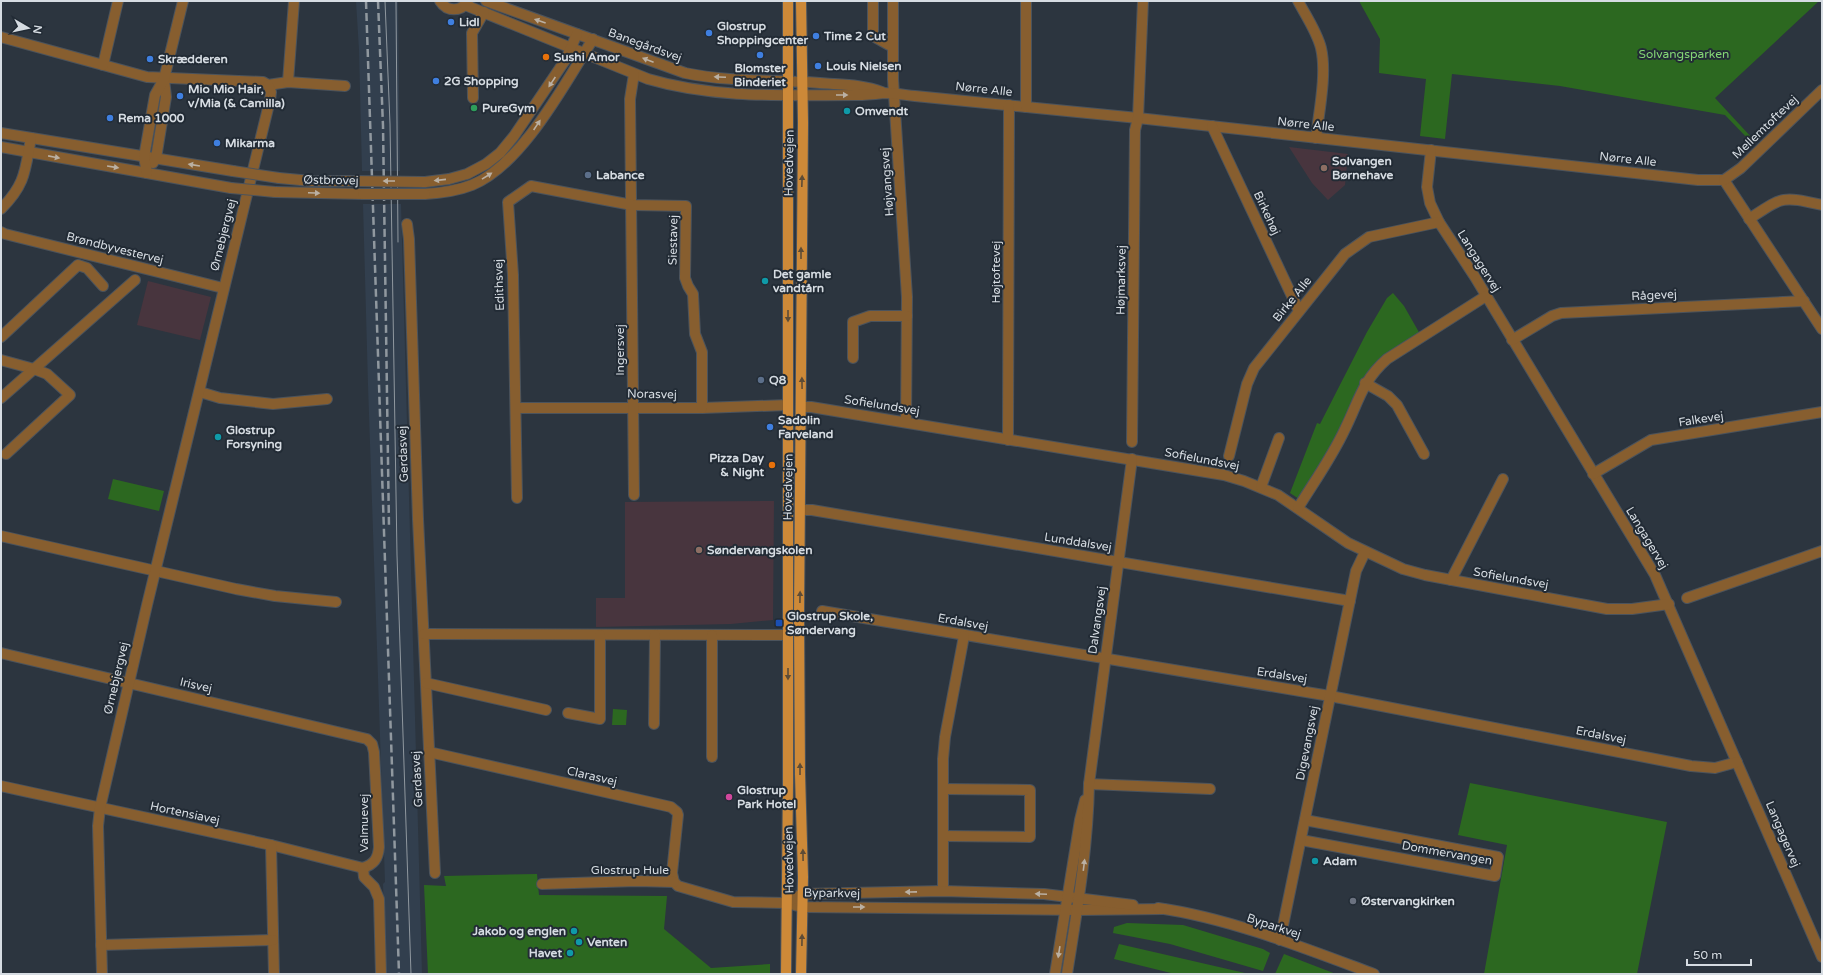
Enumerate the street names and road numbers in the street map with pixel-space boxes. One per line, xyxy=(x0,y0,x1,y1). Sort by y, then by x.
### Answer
street label: Banegårdsvej xyxy=(606,25,684,65)
street label: Nørre Alle xyxy=(955,79,1013,99)
street label: Mellemtoftevej xyxy=(1729,92,1801,162)
street label: Nørre Alle xyxy=(1277,114,1335,134)
street label: Hovedvejen xyxy=(781,129,797,197)
street label: Højvangsvej xyxy=(878,147,896,217)
street label: Nørre Alle xyxy=(1599,149,1657,169)
street label: Østbrovej xyxy=(303,173,359,187)
street label: Birkehøj xyxy=(1251,189,1283,237)
street label: Ørnebjergvej xyxy=(207,197,239,273)
street label: Siestavej xyxy=(666,215,680,265)
street label: Langagervej xyxy=(1454,227,1504,295)
street label: Brøndbyvestervej xyxy=(65,229,165,267)
street label: Højtoftevej xyxy=(989,241,1003,303)
street label: Højmarksvej xyxy=(1113,245,1129,315)
street label: Edithsvej xyxy=(491,259,507,311)
street label: Birke Alle xyxy=(1270,274,1314,324)
street label: Rågevej xyxy=(1631,287,1677,303)
street label: Ingersvej xyxy=(613,324,627,376)
street label: Norasvej xyxy=(627,387,677,401)
street label: Sofielundsvej xyxy=(843,392,921,418)
street label: Falkevej xyxy=(1677,409,1725,429)
street label: Gerdasvej xyxy=(395,426,411,482)
street label: Sofielundsvej xyxy=(1163,445,1241,473)
street label: Hovedvejen xyxy=(780,453,796,521)
street label: Langagervej xyxy=(1623,504,1671,572)
street label: Lunddalsvej xyxy=(1043,530,1113,554)
street label: Sofielundsvej xyxy=(1472,565,1550,591)
street label: Dalvangsvej xyxy=(1085,585,1109,655)
street label: Erdalsvej xyxy=(937,611,989,633)
street label: Ørnebjergvej xyxy=(101,640,131,716)
street label: Erdalsvej xyxy=(1256,664,1308,686)
street label: Irisvej xyxy=(178,674,214,696)
street label: Digevangsvej xyxy=(1293,704,1321,782)
street label: Erdalsvej xyxy=(1575,723,1627,747)
street label: Gerdasvej xyxy=(409,750,425,808)
street label: Clarasvej xyxy=(565,763,619,789)
street label: Valmuevej xyxy=(357,794,371,852)
street label: Hortensiavej xyxy=(149,799,221,827)
street label: Langagervej xyxy=(1763,799,1803,869)
street label: Hovedvejen xyxy=(781,826,797,894)
street label: Dommervangen xyxy=(1401,838,1493,868)
street label: Glostrup Hule xyxy=(591,863,669,877)
street label: Byparkvej xyxy=(804,886,860,900)
street label: Byparkvej xyxy=(1245,911,1303,941)

